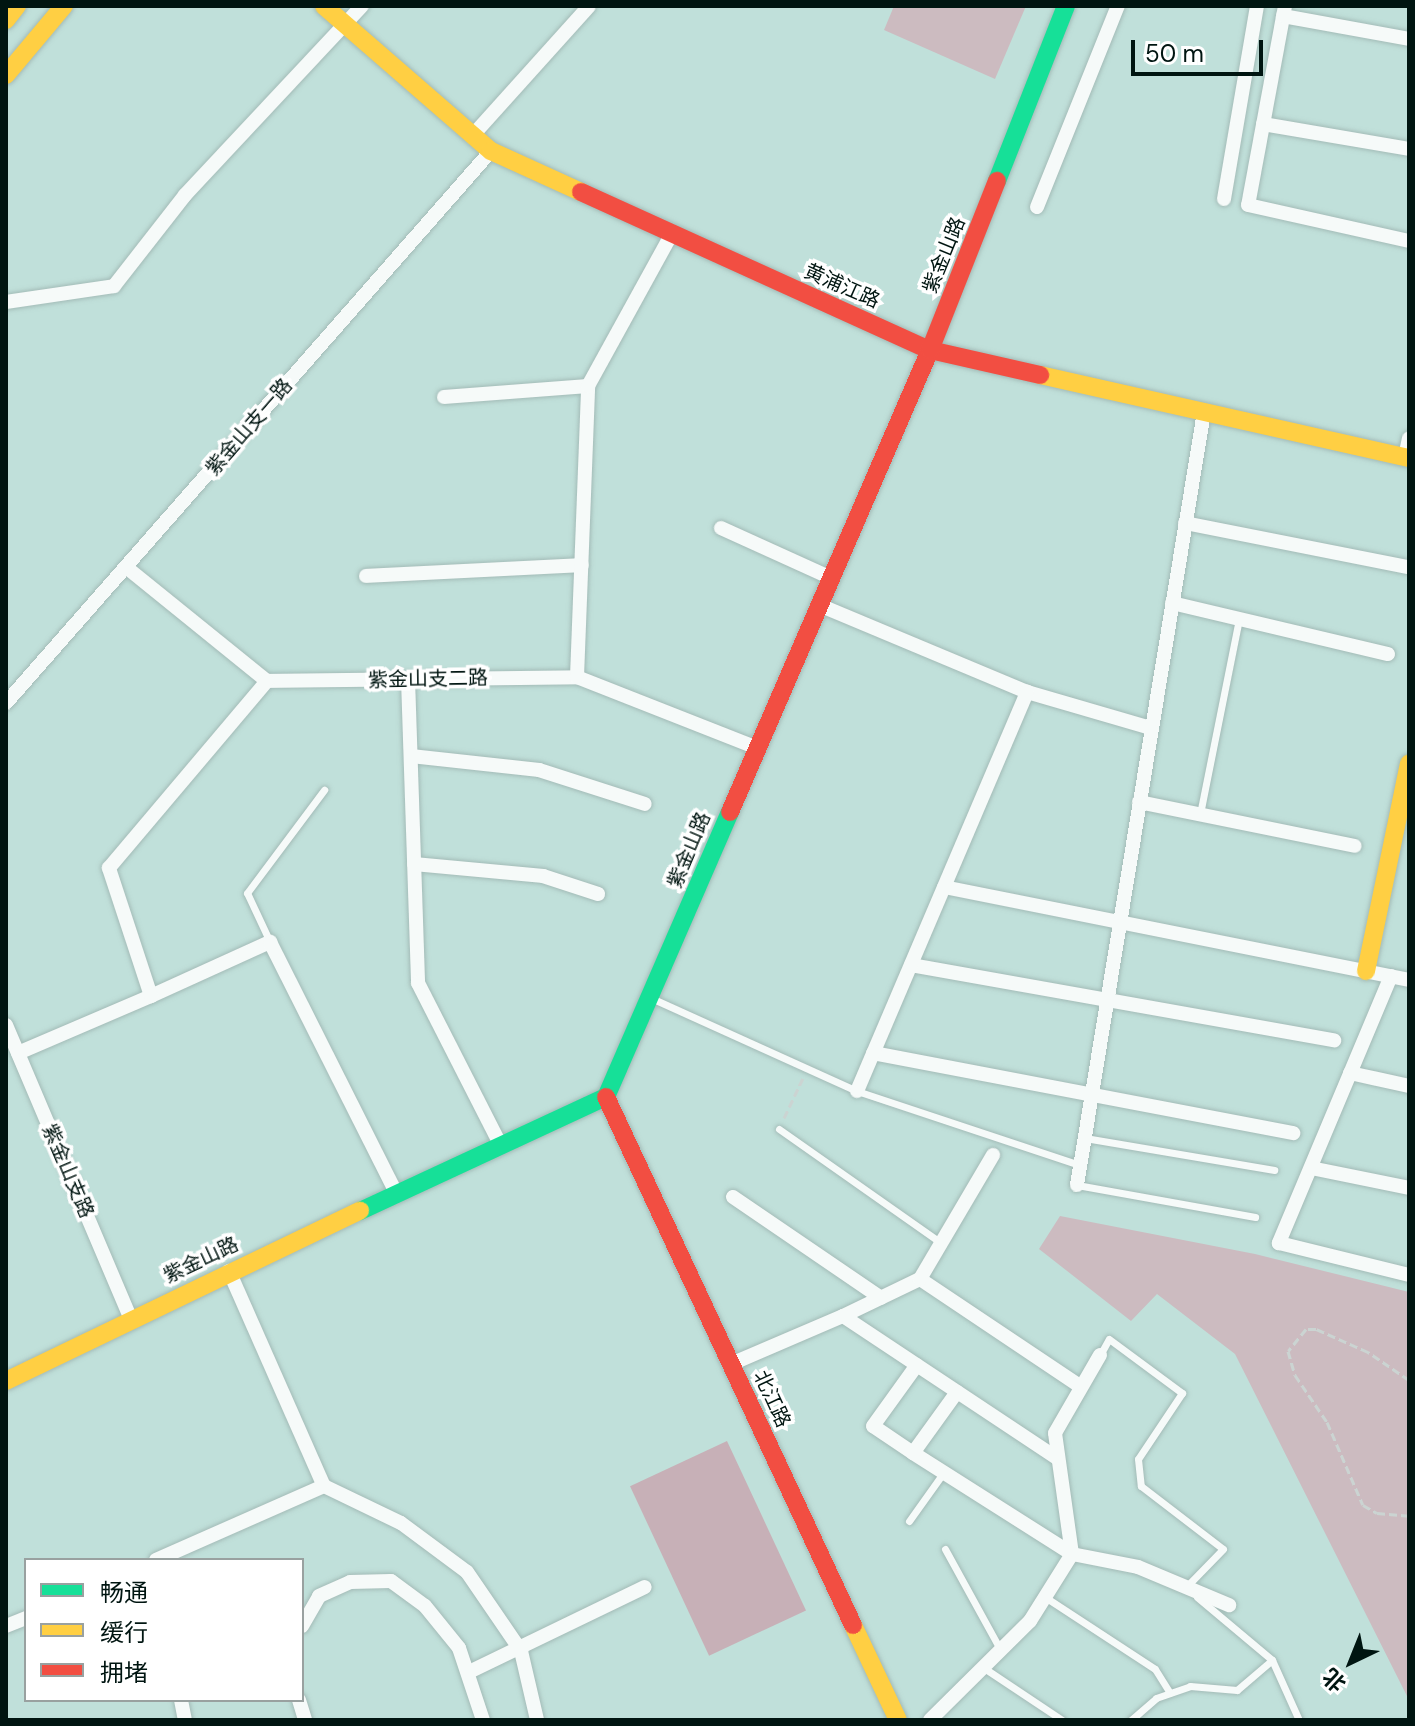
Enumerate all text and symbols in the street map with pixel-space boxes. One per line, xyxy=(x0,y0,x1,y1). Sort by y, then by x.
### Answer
scale bar xyxy=(1135,24,1267,74)
text: 50 m xyxy=(1145,38,1204,69)
street label: 紫金山路 xyxy=(918,213,970,297)
street label: 黄浦江路 xyxy=(801,259,883,313)
street label: 紫金山支一路 xyxy=(201,374,297,480)
street label: 紫金山支二路 xyxy=(368,666,488,692)
street label: 紫金山路 xyxy=(662,808,716,892)
street label: 紫金山支路 xyxy=(37,1120,99,1222)
street label: 紫金山路 xyxy=(160,1232,242,1288)
street label: 北江路 xyxy=(748,1367,796,1431)
legend xyxy=(24,1558,304,1702)
text: 畅通 xyxy=(100,1577,148,1608)
text: 缓行 xyxy=(100,1617,148,1648)
north arrow xyxy=(1311,1622,1391,1702)
text: 拥堵 xyxy=(100,1657,148,1688)
text: 北 xyxy=(1316,1662,1352,1698)

